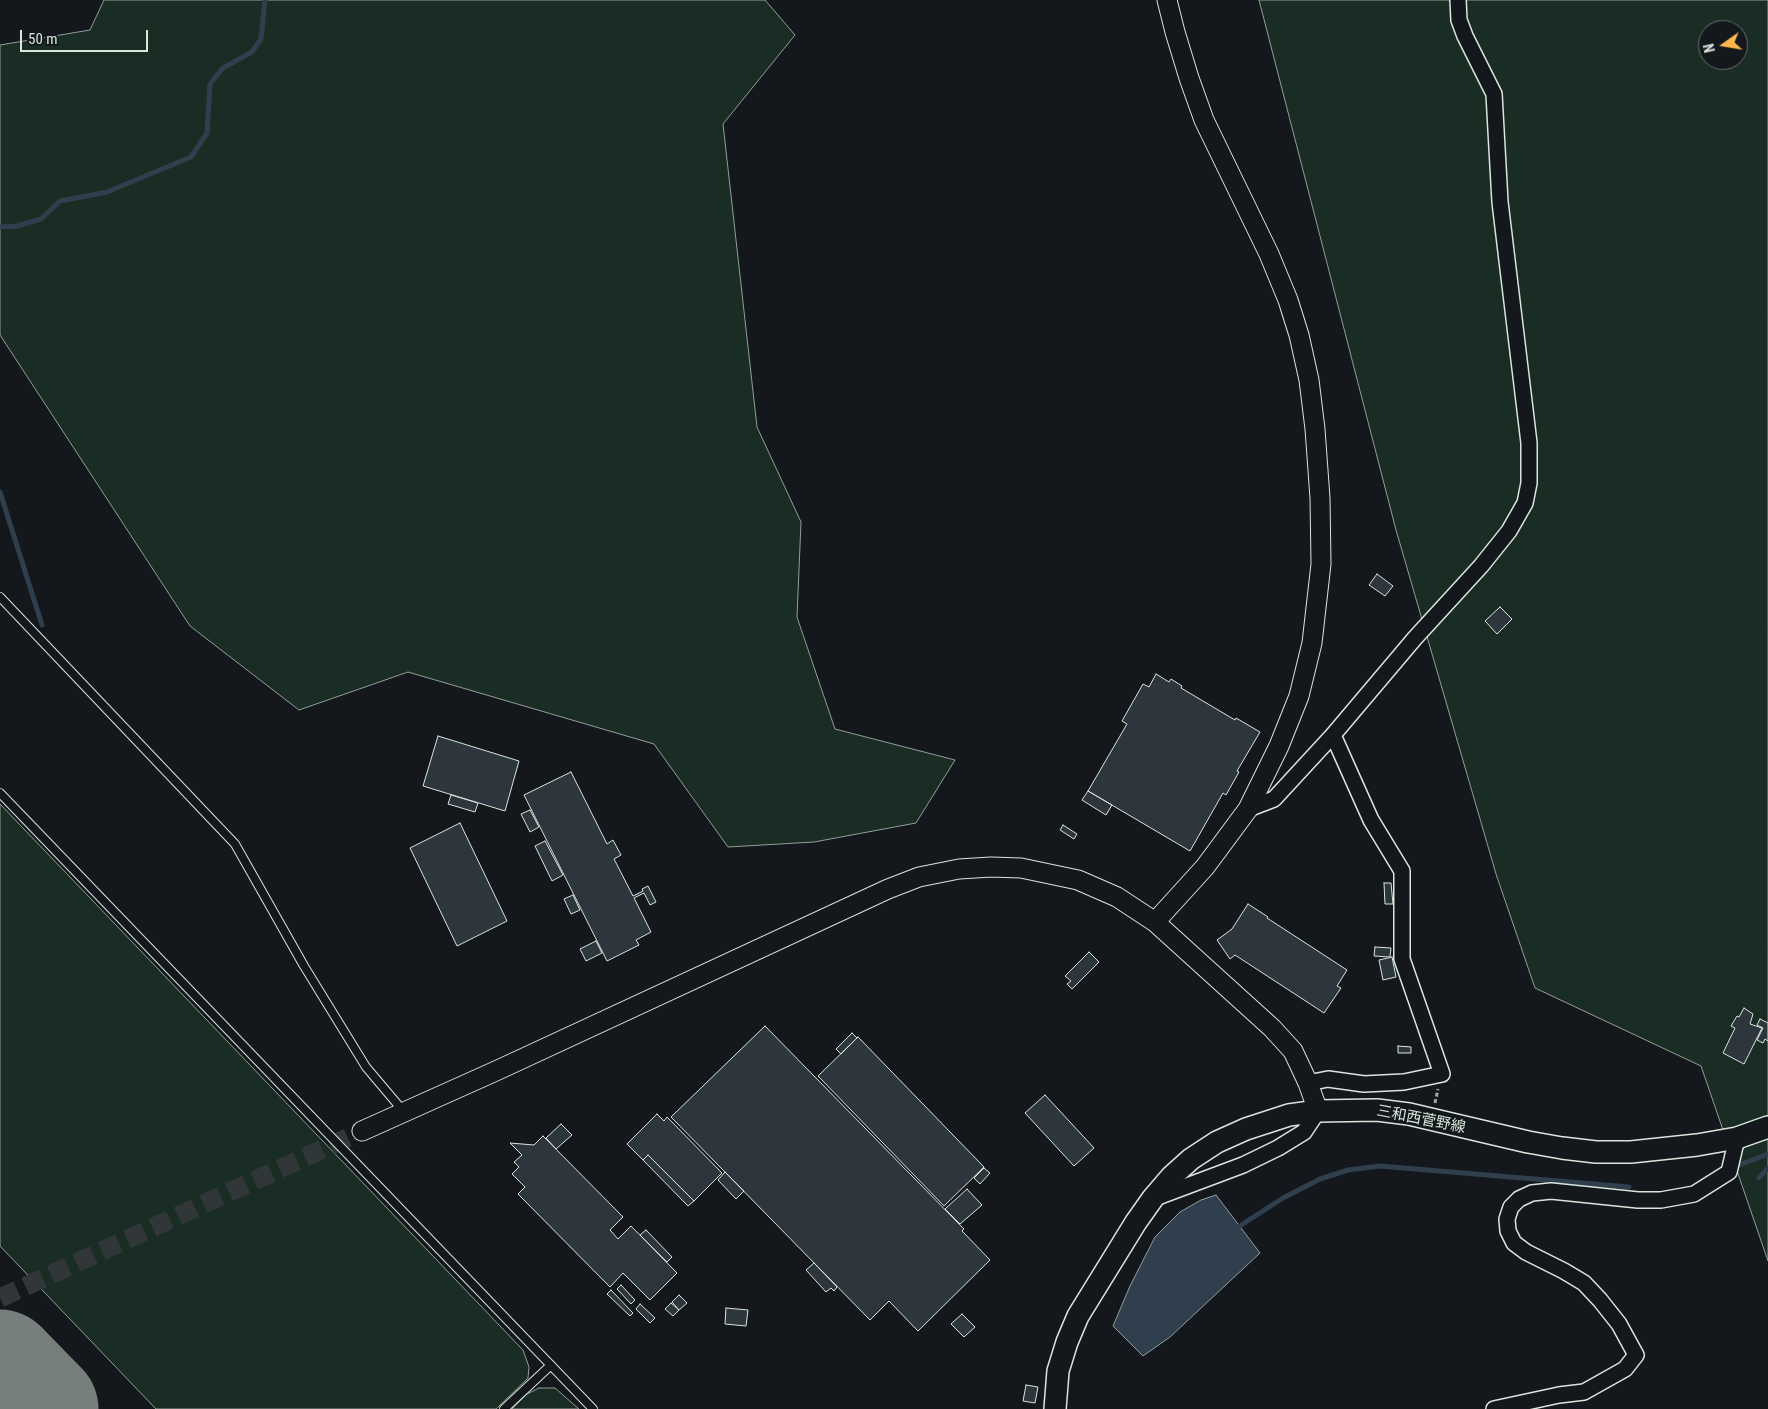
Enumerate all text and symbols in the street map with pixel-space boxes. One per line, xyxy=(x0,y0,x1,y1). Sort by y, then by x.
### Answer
scale bar xyxy=(22,20,150,52)
north arrow xyxy=(1698,20,1748,70)
text: 50 m xyxy=(28,30,58,48)
text: N xyxy=(1701,42,1718,54)
street label: 三和西菅野線 xyxy=(1375,1103,1467,1137)

